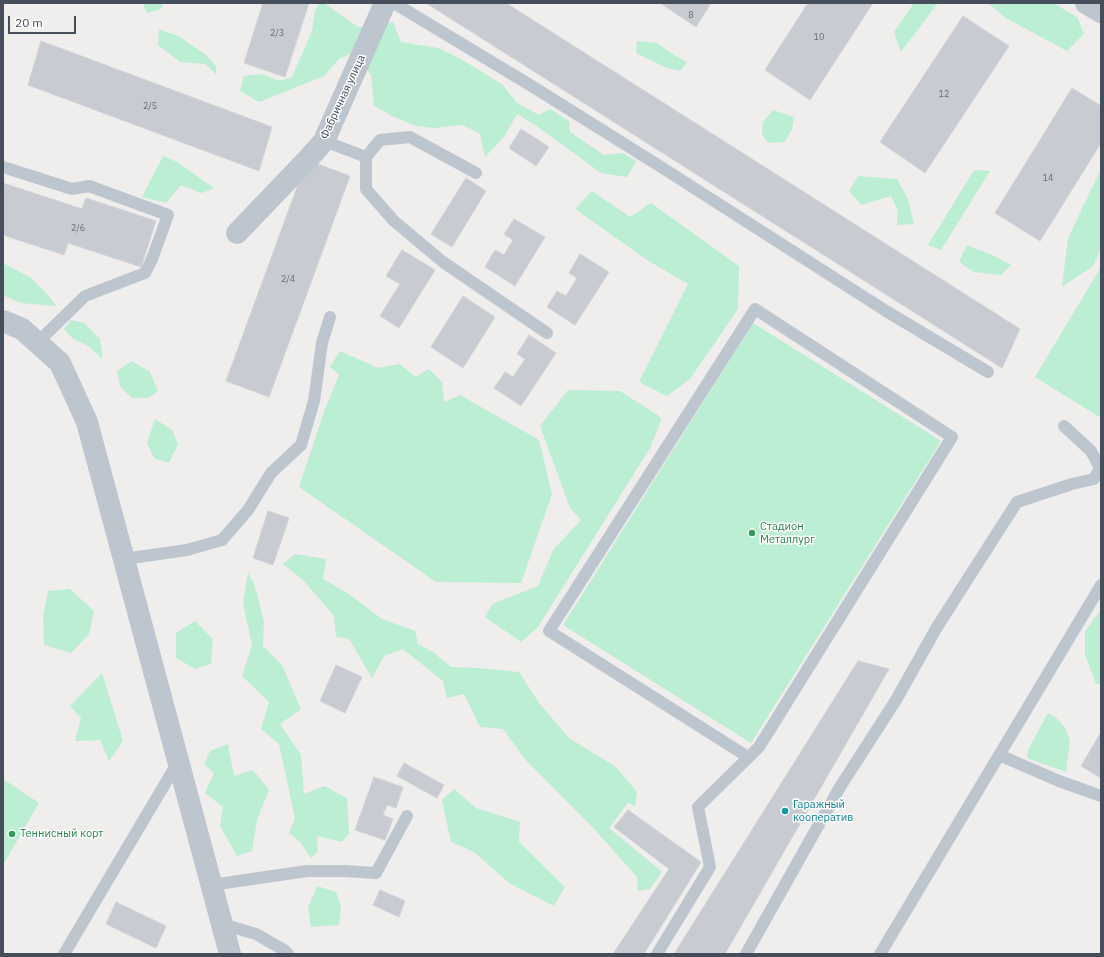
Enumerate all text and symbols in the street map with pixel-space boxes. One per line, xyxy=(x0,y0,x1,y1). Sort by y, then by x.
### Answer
scale bar xyxy=(10,8,78,34)
house number: 8 xyxy=(688,10,694,20)
text: 20 m xyxy=(15,15,43,30)
house number: 2/3 xyxy=(270,28,284,38)
house number: 10 xyxy=(814,32,824,42)
street label: Фабричная улица xyxy=(318,53,368,141)
house number: 12 xyxy=(939,89,949,99)
house number: 2/5 xyxy=(143,101,157,111)
house number: 14 xyxy=(1043,173,1053,183)
house number: 2/6 xyxy=(71,223,85,233)
house number: 2/4 xyxy=(281,274,295,284)
place label: Стадион Металлург xyxy=(760,520,815,546)
marker: Стадион Металлург xyxy=(747,528,757,538)
place label: Гаражный кооператив xyxy=(793,798,853,824)
marker: Гаражный кооператив xyxy=(780,806,790,816)
place label: Теннисный корт xyxy=(20,827,104,841)
marker: Теннисный корт xyxy=(7,829,17,839)

